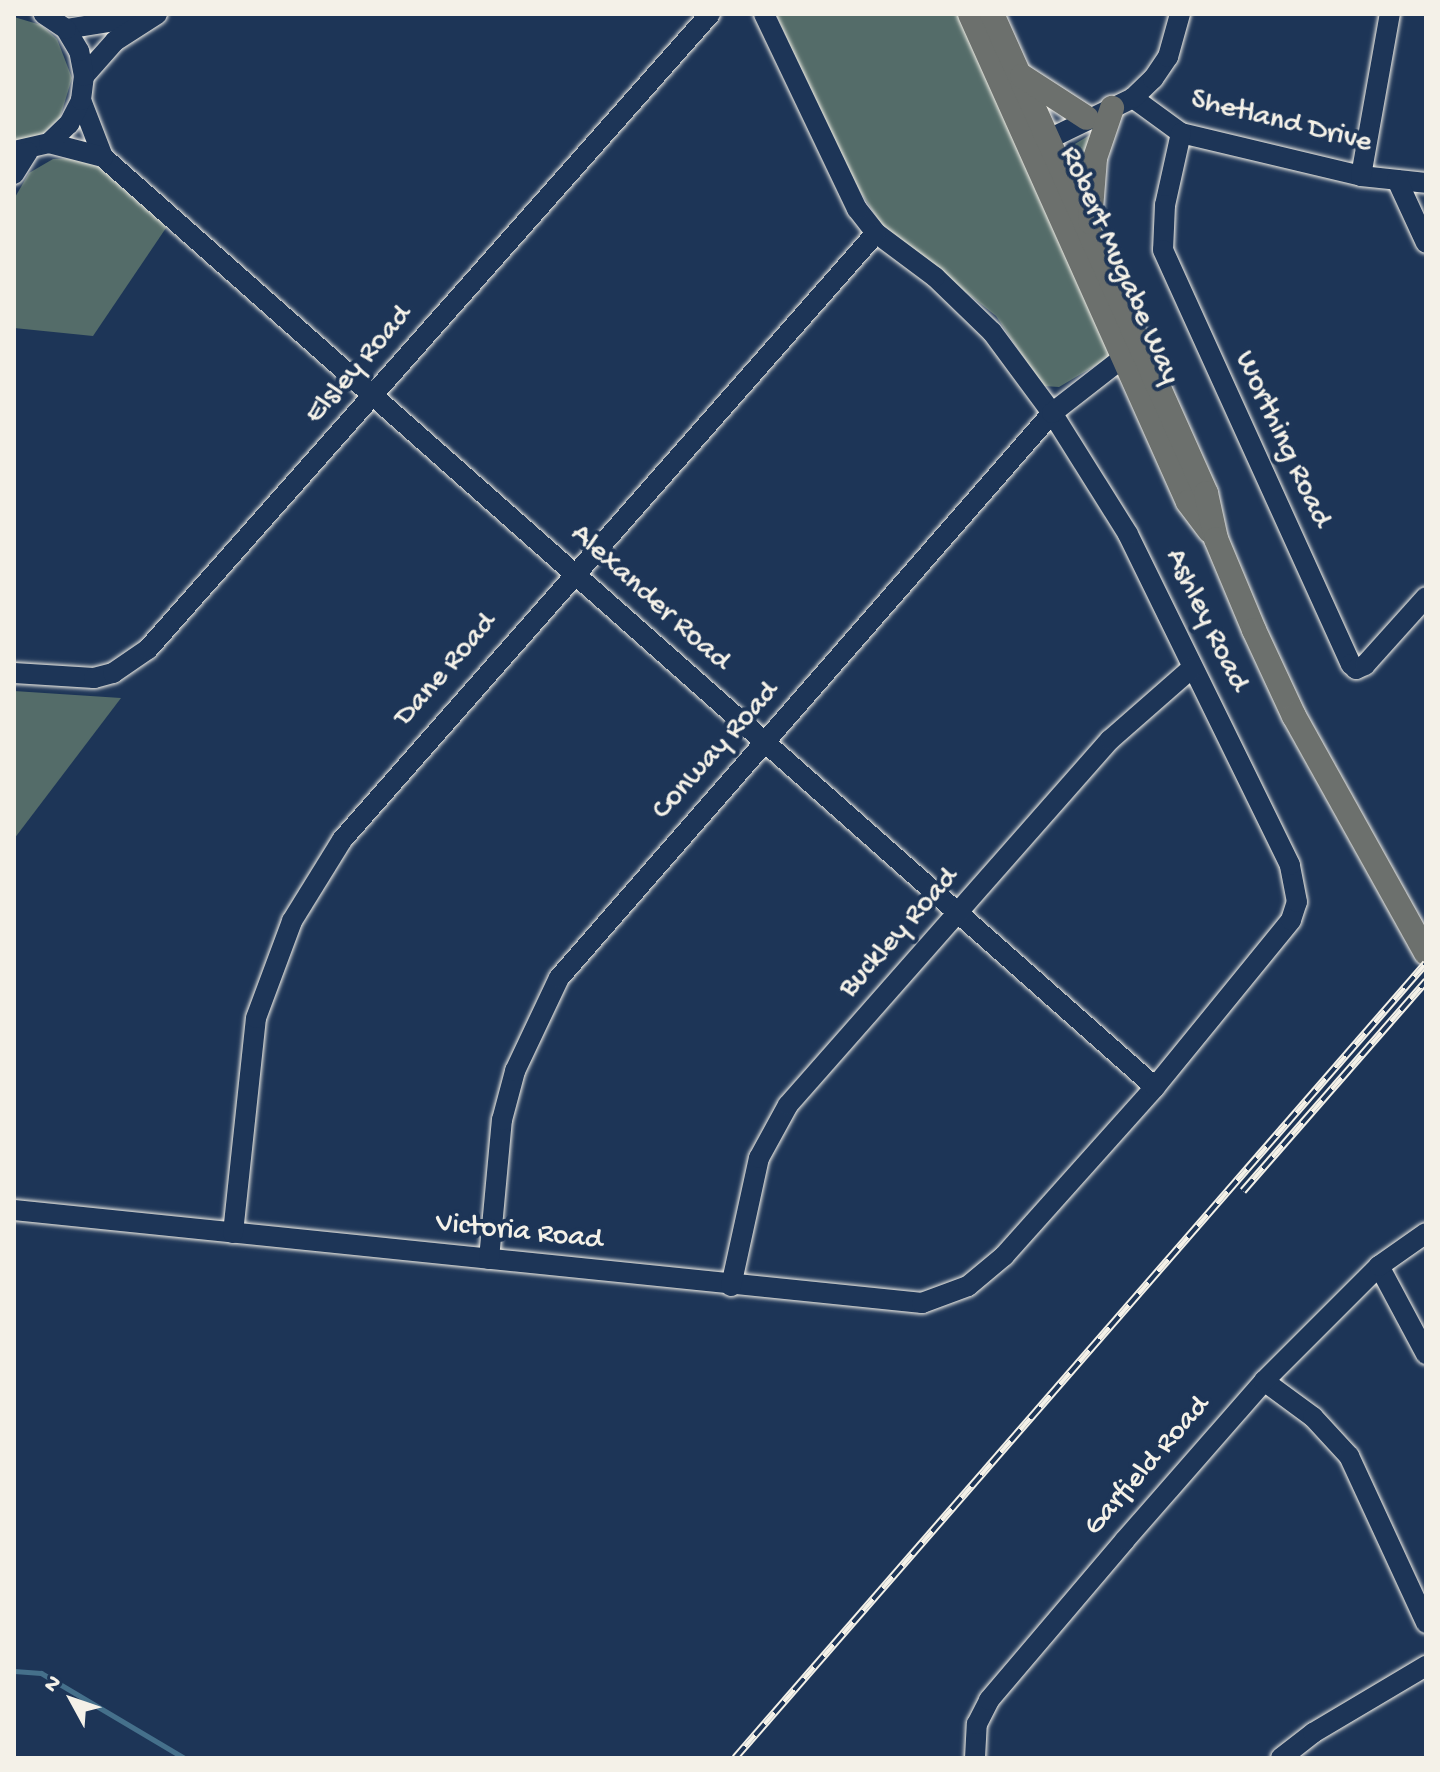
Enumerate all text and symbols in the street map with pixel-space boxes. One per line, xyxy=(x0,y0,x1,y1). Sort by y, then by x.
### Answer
street label: Shetland Drive xyxy=(1187,83,1375,163)
street label: Robert Mugabe Way xyxy=(1049,141,1187,391)
street label: Elsley Road xyxy=(299,299,421,433)
street label: Worthing Road xyxy=(1224,346,1338,534)
street label: Alexander Road xyxy=(562,518,736,680)
street label: Ashley Road xyxy=(1155,544,1255,698)
street label: Dane Road xyxy=(388,607,506,735)
street label: Conway Road xyxy=(646,676,788,828)
street label: Buckley Road xyxy=(832,862,968,1006)
street label: Victoria Road xyxy=(434,1206,604,1260)
street label: Garfield Road xyxy=(1077,1389,1219,1545)
north arrow xyxy=(32,1660,112,1740)
text: N xyxy=(39,1671,68,1698)

